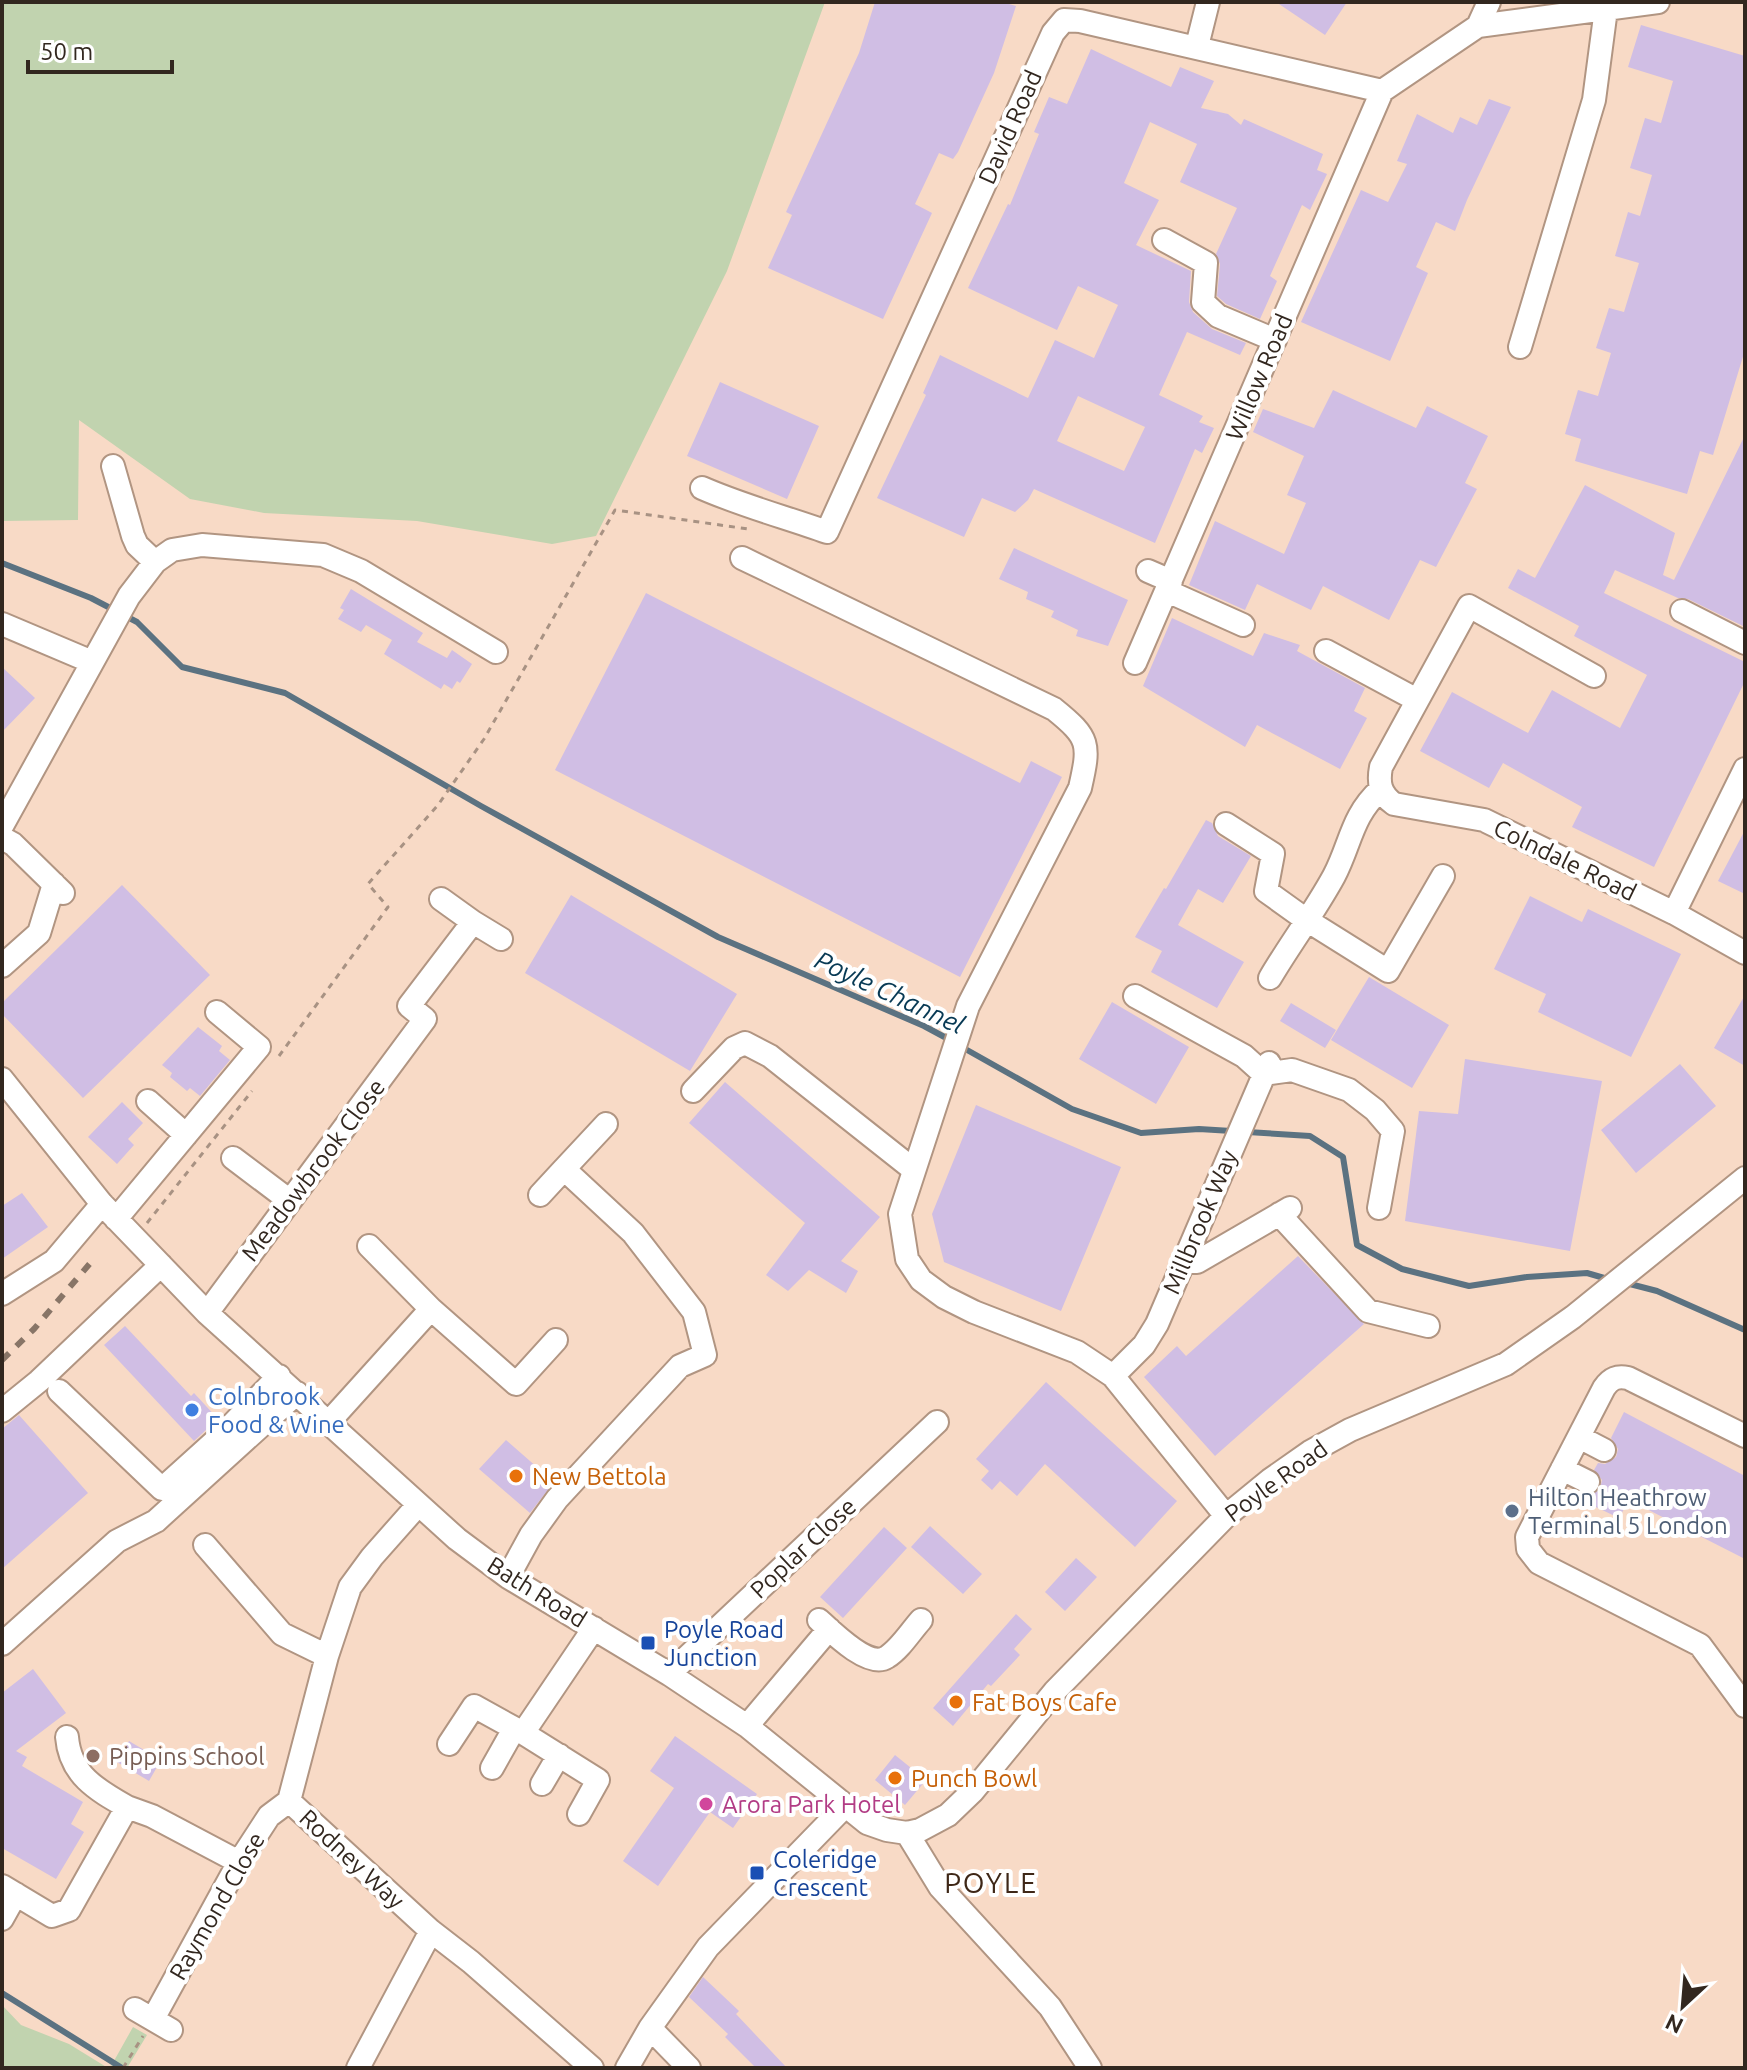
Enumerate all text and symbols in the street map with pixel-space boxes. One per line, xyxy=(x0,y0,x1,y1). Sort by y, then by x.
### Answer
scale bar xyxy=(28,24,172,74)
text: 50 m xyxy=(40,38,93,65)
street label: David Road xyxy=(973,66,1047,188)
street label: Willow Road xyxy=(1220,310,1298,444)
street label: Colndale Road xyxy=(1489,814,1641,906)
water label: Poyle Channel xyxy=(811,945,969,1039)
street label: Meadowbrook Close xyxy=(236,1074,390,1266)
street label: Millbrook Way xyxy=(1158,1146,1243,1298)
place label: Colnbrook Food & Wine xyxy=(208,1383,345,1438)
marker: Colnbrook Food & Wine xyxy=(183,1401,201,1419)
street label: Poyle Road xyxy=(1220,1435,1332,1527)
place label: New Bettola xyxy=(532,1463,667,1490)
marker: New Bettola xyxy=(507,1467,525,1485)
place label: Hilton Heathrow Terminal 5 London xyxy=(1528,1484,1728,1539)
street label: Poplar Close xyxy=(745,1492,861,1604)
marker: Hilton Heathrow Terminal 5 London xyxy=(1503,1502,1521,1520)
street label: Bath Road xyxy=(483,1551,591,1633)
place label: Poyle Road Junction xyxy=(664,1616,784,1671)
marker: Poyle Road Junction xyxy=(639,1634,657,1652)
place label: Fat Boys Cafe xyxy=(972,1689,1117,1716)
marker: Fat Boys Cafe xyxy=(947,1693,965,1711)
place label: Pippins School xyxy=(109,1743,265,1770)
marker: Pippins School xyxy=(84,1747,102,1765)
place label: Punch Bowl xyxy=(911,1765,1037,1792)
marker: Punch Bowl xyxy=(886,1769,904,1787)
place label: Arora Park Hotel xyxy=(722,1791,901,1818)
marker: Arora Park Hotel xyxy=(697,1795,715,1813)
street label: Rodney Way xyxy=(294,1804,410,1914)
street label: Raymond Close xyxy=(164,1828,270,1984)
place label: Coleridge Crescent xyxy=(773,1846,877,1901)
marker: Coleridge Crescent xyxy=(748,1864,766,1882)
district label: POYLE xyxy=(944,1867,1038,1898)
north arrow xyxy=(1643,1966,1723,2046)
text: N xyxy=(1661,2010,1687,2039)

